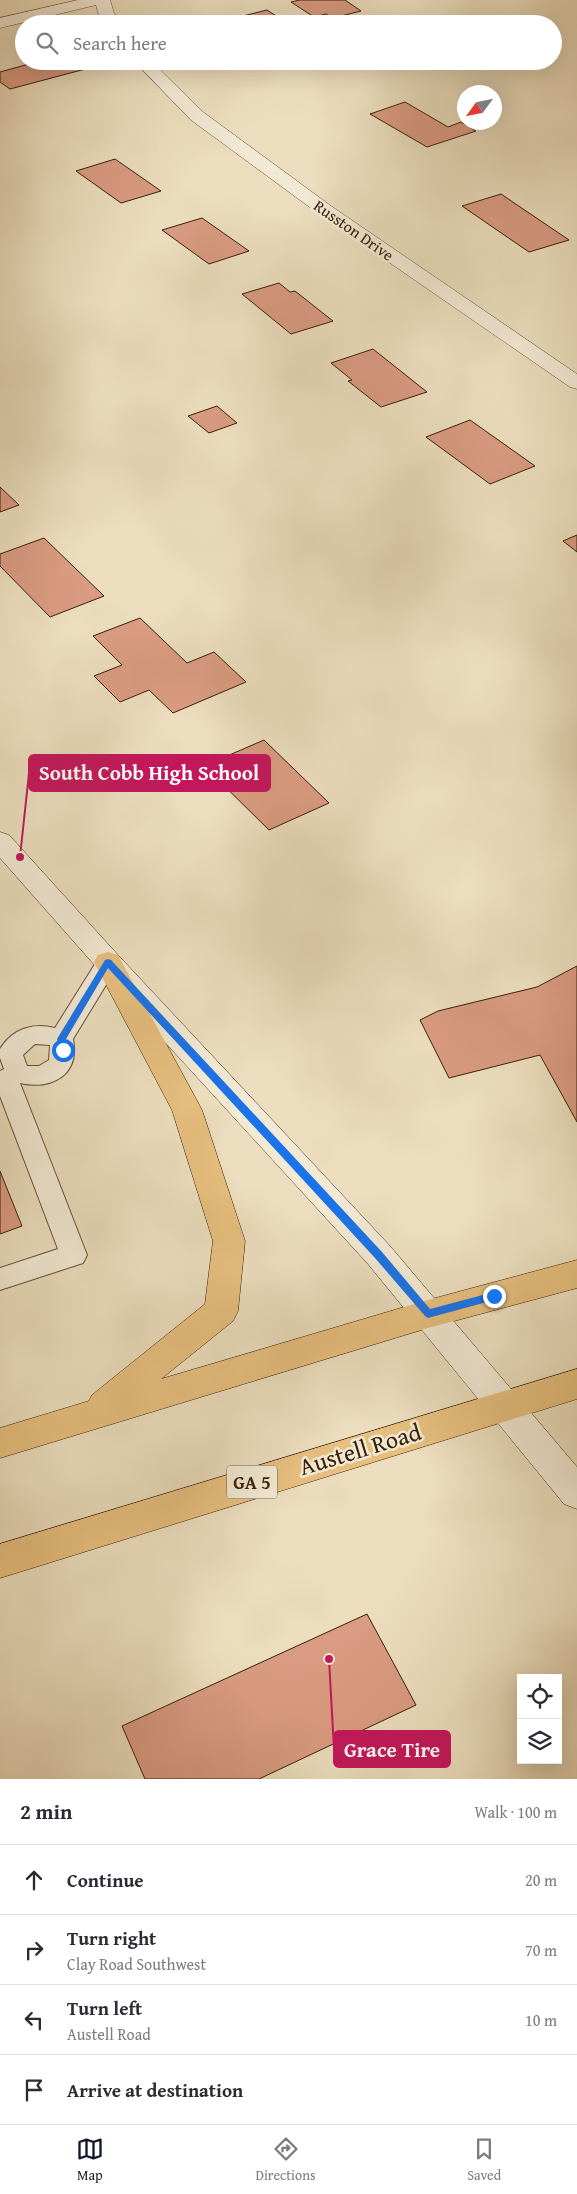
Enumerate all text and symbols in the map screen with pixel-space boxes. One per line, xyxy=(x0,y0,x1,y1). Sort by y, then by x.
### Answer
search box xyxy=(15,15,562,70)
icon: search xyxy=(33,29,61,57)
text: Search here xyxy=(73,29,167,57)
north arrow xyxy=(457,85,502,130)
street label: Russton Drive xyxy=(309,194,399,266)
callout: South Cobb High School xyxy=(29,755,270,791)
text: South Cobb High School xyxy=(39,757,260,788)
route start xyxy=(52,1039,75,1062)
route end xyxy=(483,1285,506,1308)
street label: Austell Road xyxy=(295,1414,425,1484)
road number: GA 5 xyxy=(227,1465,277,1498)
map controls xyxy=(517,1674,562,1764)
button: locate xyxy=(517,1674,562,1719)
button: layers xyxy=(517,1719,562,1764)
callout: Grace Tire xyxy=(334,1731,450,1767)
text: Grace Tire xyxy=(344,1734,440,1765)
text: 2 min xyxy=(20,1796,72,1827)
text: Walk · 100 m xyxy=(474,1800,557,1824)
icon: ahead xyxy=(20,1866,48,1894)
text: Continue xyxy=(67,1866,144,1894)
text: 20 m xyxy=(525,1868,557,1892)
text: Turn right xyxy=(67,1924,156,1952)
icon: right xyxy=(20,1936,48,1964)
text: 70 m xyxy=(525,1938,557,1962)
text: Clay Road Southwest xyxy=(67,1952,206,1976)
text: Turn left xyxy=(67,1994,142,2022)
icon: left xyxy=(20,2006,48,2034)
text: 10 m xyxy=(525,2008,557,2032)
text: Austell Road xyxy=(67,2022,151,2046)
icon: arrive xyxy=(20,2076,48,2104)
text: Arrive at destination xyxy=(67,2076,243,2104)
tab: Map xyxy=(76,2135,104,2185)
tab: Directions xyxy=(255,2135,316,2185)
tab: Saved xyxy=(467,2135,501,2185)

